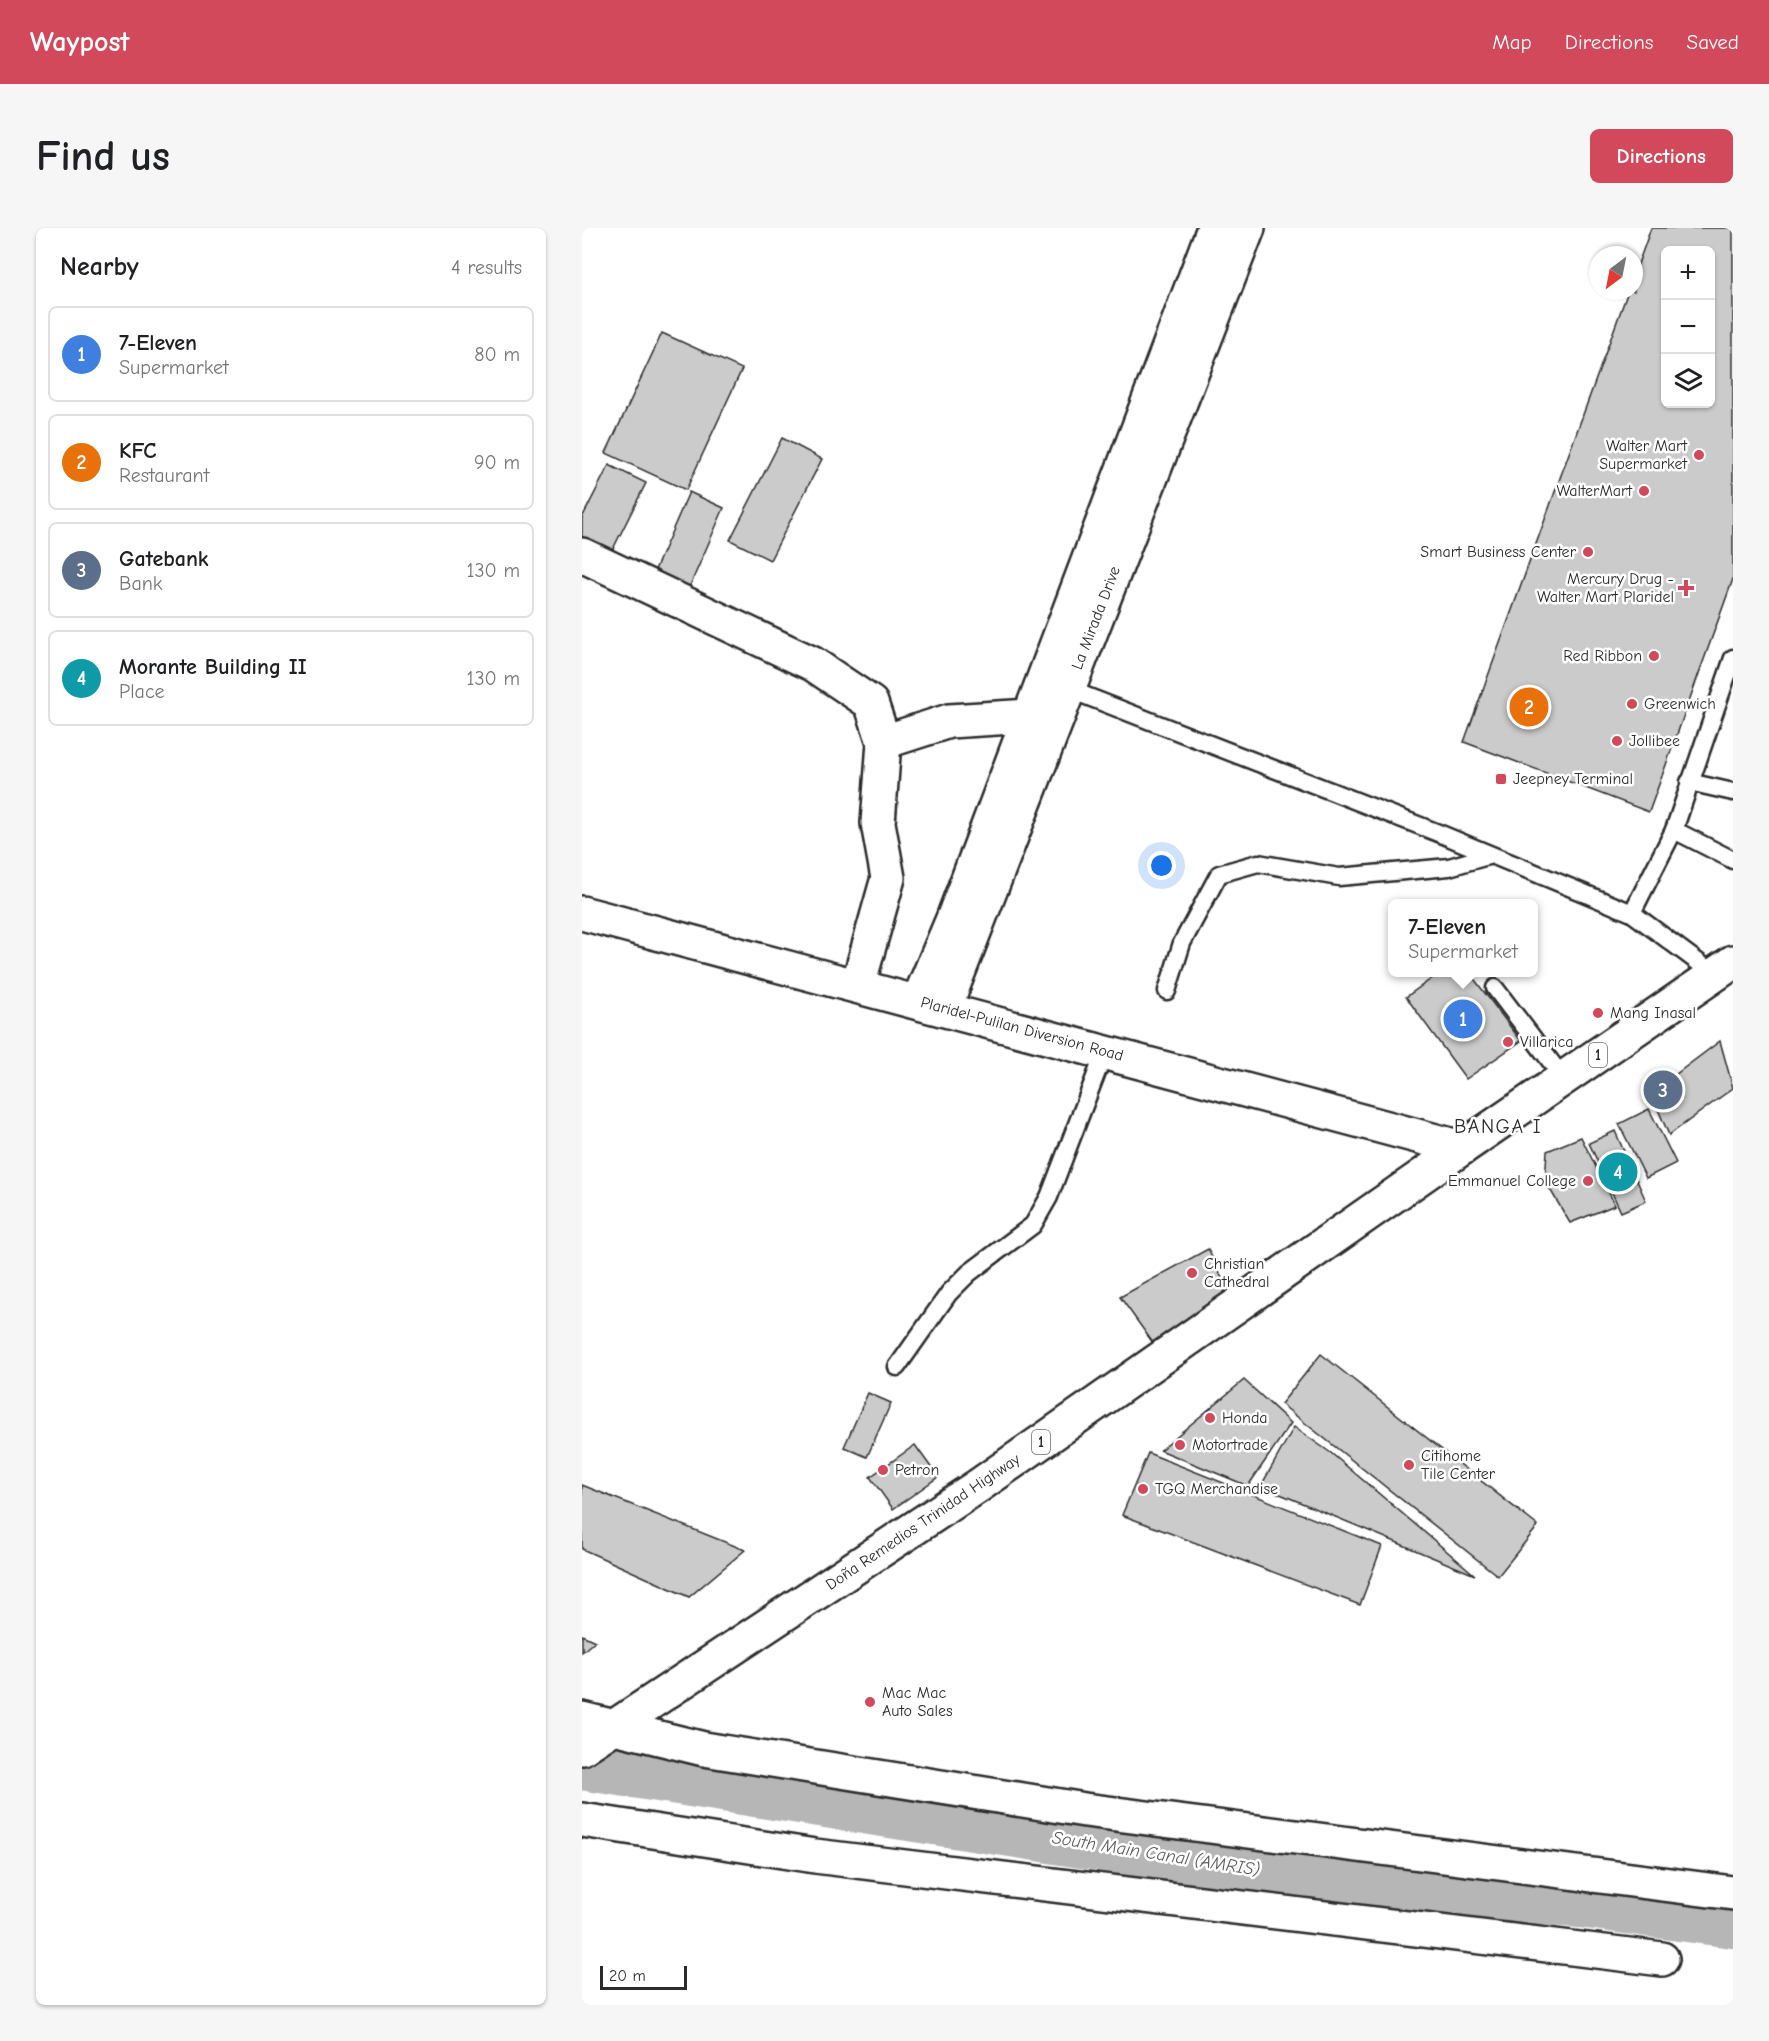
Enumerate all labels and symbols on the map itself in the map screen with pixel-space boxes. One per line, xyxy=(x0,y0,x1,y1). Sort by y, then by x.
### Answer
north arrow xyxy=(1589,246,1643,300)
place label: Walter Mart Supermarket xyxy=(1599,437,1687,473)
marker: Walter Mart Supermarket xyxy=(1692,448,1706,462)
place label: WalterMart xyxy=(1556,482,1632,500)
marker: WalterMart xyxy=(1637,484,1651,498)
place label: Smart Business Center xyxy=(1420,543,1577,561)
marker: Smart Business Center xyxy=(1581,545,1595,559)
street label: La Mirada Drive xyxy=(1068,564,1124,672)
place label: Mercury Drug - Walter Mart Plaridel xyxy=(1537,570,1674,606)
marker: Mercury Drug - Walter Mart Plaridel xyxy=(1679,581,1693,595)
place label: Red Ribbon xyxy=(1563,647,1642,665)
marker: Red Ribbon xyxy=(1647,649,1661,663)
pin: 2 xyxy=(1510,684,1548,730)
place label: Greenwich xyxy=(1644,695,1716,713)
marker: Greenwich xyxy=(1625,697,1639,711)
place label: Jollibee xyxy=(1629,732,1680,750)
marker: Jollibee xyxy=(1610,734,1624,748)
place label: Jeepney Terminal xyxy=(1513,770,1633,788)
marker: Jeepney Terminal xyxy=(1494,772,1508,786)
your location xyxy=(1147,851,1176,880)
street label: Plaridel-Pulilan Diversion Road xyxy=(919,993,1125,1065)
pin: 1 xyxy=(1444,996,1482,1042)
place label: Mang Inasal xyxy=(1610,1004,1696,1022)
marker: Mang Inasal xyxy=(1591,1006,1605,1020)
place label: Villarica xyxy=(1520,1033,1573,1051)
marker: Villarica xyxy=(1501,1035,1515,1049)
road number: 1 xyxy=(1589,1043,1607,1067)
pin: 3 xyxy=(1644,1068,1682,1112)
district label: BANGA I xyxy=(1454,1115,1542,1138)
pin: 4 xyxy=(1598,1150,1638,1194)
place label: Emmanuel College xyxy=(1448,1172,1576,1190)
marker: Emmanuel College xyxy=(1581,1174,1595,1188)
place label: Christian Cathedral xyxy=(1204,1255,1270,1291)
marker: Christian Cathedral xyxy=(1185,1266,1199,1280)
place label: Honda xyxy=(1222,1409,1268,1427)
marker: Honda xyxy=(1203,1411,1217,1425)
road number: 1 xyxy=(1032,1430,1050,1454)
place label: Motortrade xyxy=(1192,1436,1268,1454)
marker: Motortrade xyxy=(1173,1438,1187,1452)
place label: Citihome Tile Center xyxy=(1421,1447,1496,1483)
street label: Doña Remedios Trinidad Highway xyxy=(822,1450,1024,1594)
marker: Citihome Tile Center xyxy=(1402,1458,1416,1472)
place label: Petron xyxy=(895,1461,939,1479)
marker: Petron xyxy=(876,1463,890,1477)
place label: TGQ Merchandise xyxy=(1155,1480,1278,1498)
marker: TGQ Merchandise xyxy=(1136,1482,1150,1496)
place label: Mac Mac Auto Sales xyxy=(882,1684,953,1720)
marker: Mac Mac Auto Sales xyxy=(863,1695,877,1709)
water label: South Main Canal (AMRIS) xyxy=(1051,1827,1261,1881)
scale bar xyxy=(600,1963,687,1990)

